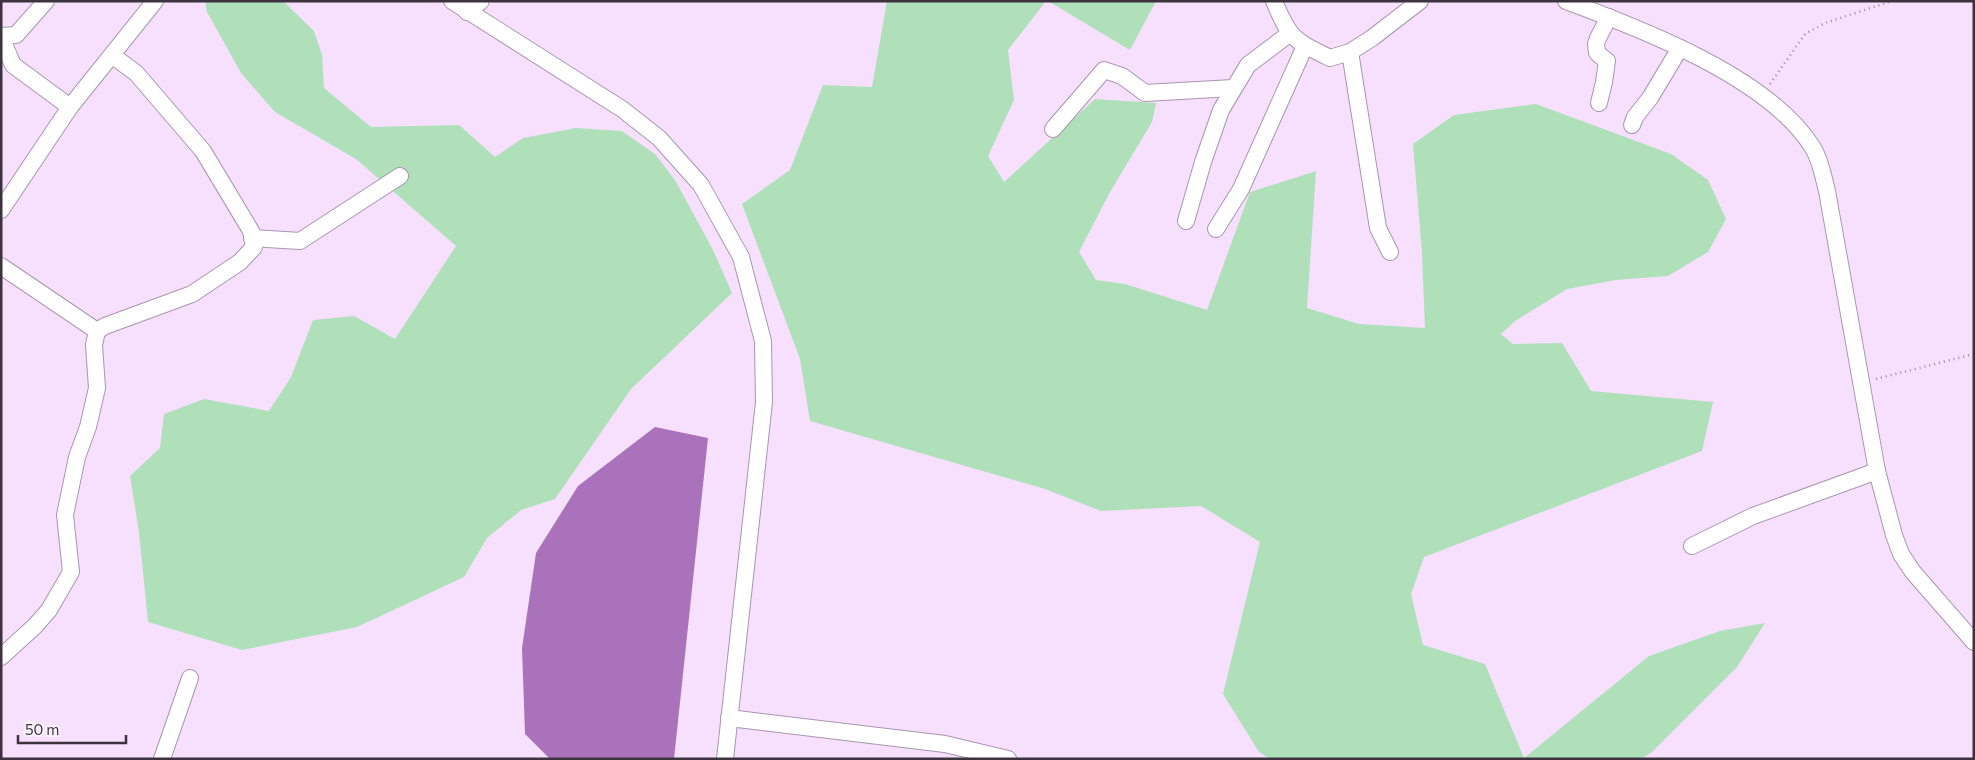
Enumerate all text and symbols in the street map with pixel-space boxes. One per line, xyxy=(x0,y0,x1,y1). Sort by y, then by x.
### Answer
scale bar xyxy=(18,712,125,744)
text: 50 m xyxy=(25,720,59,738)

